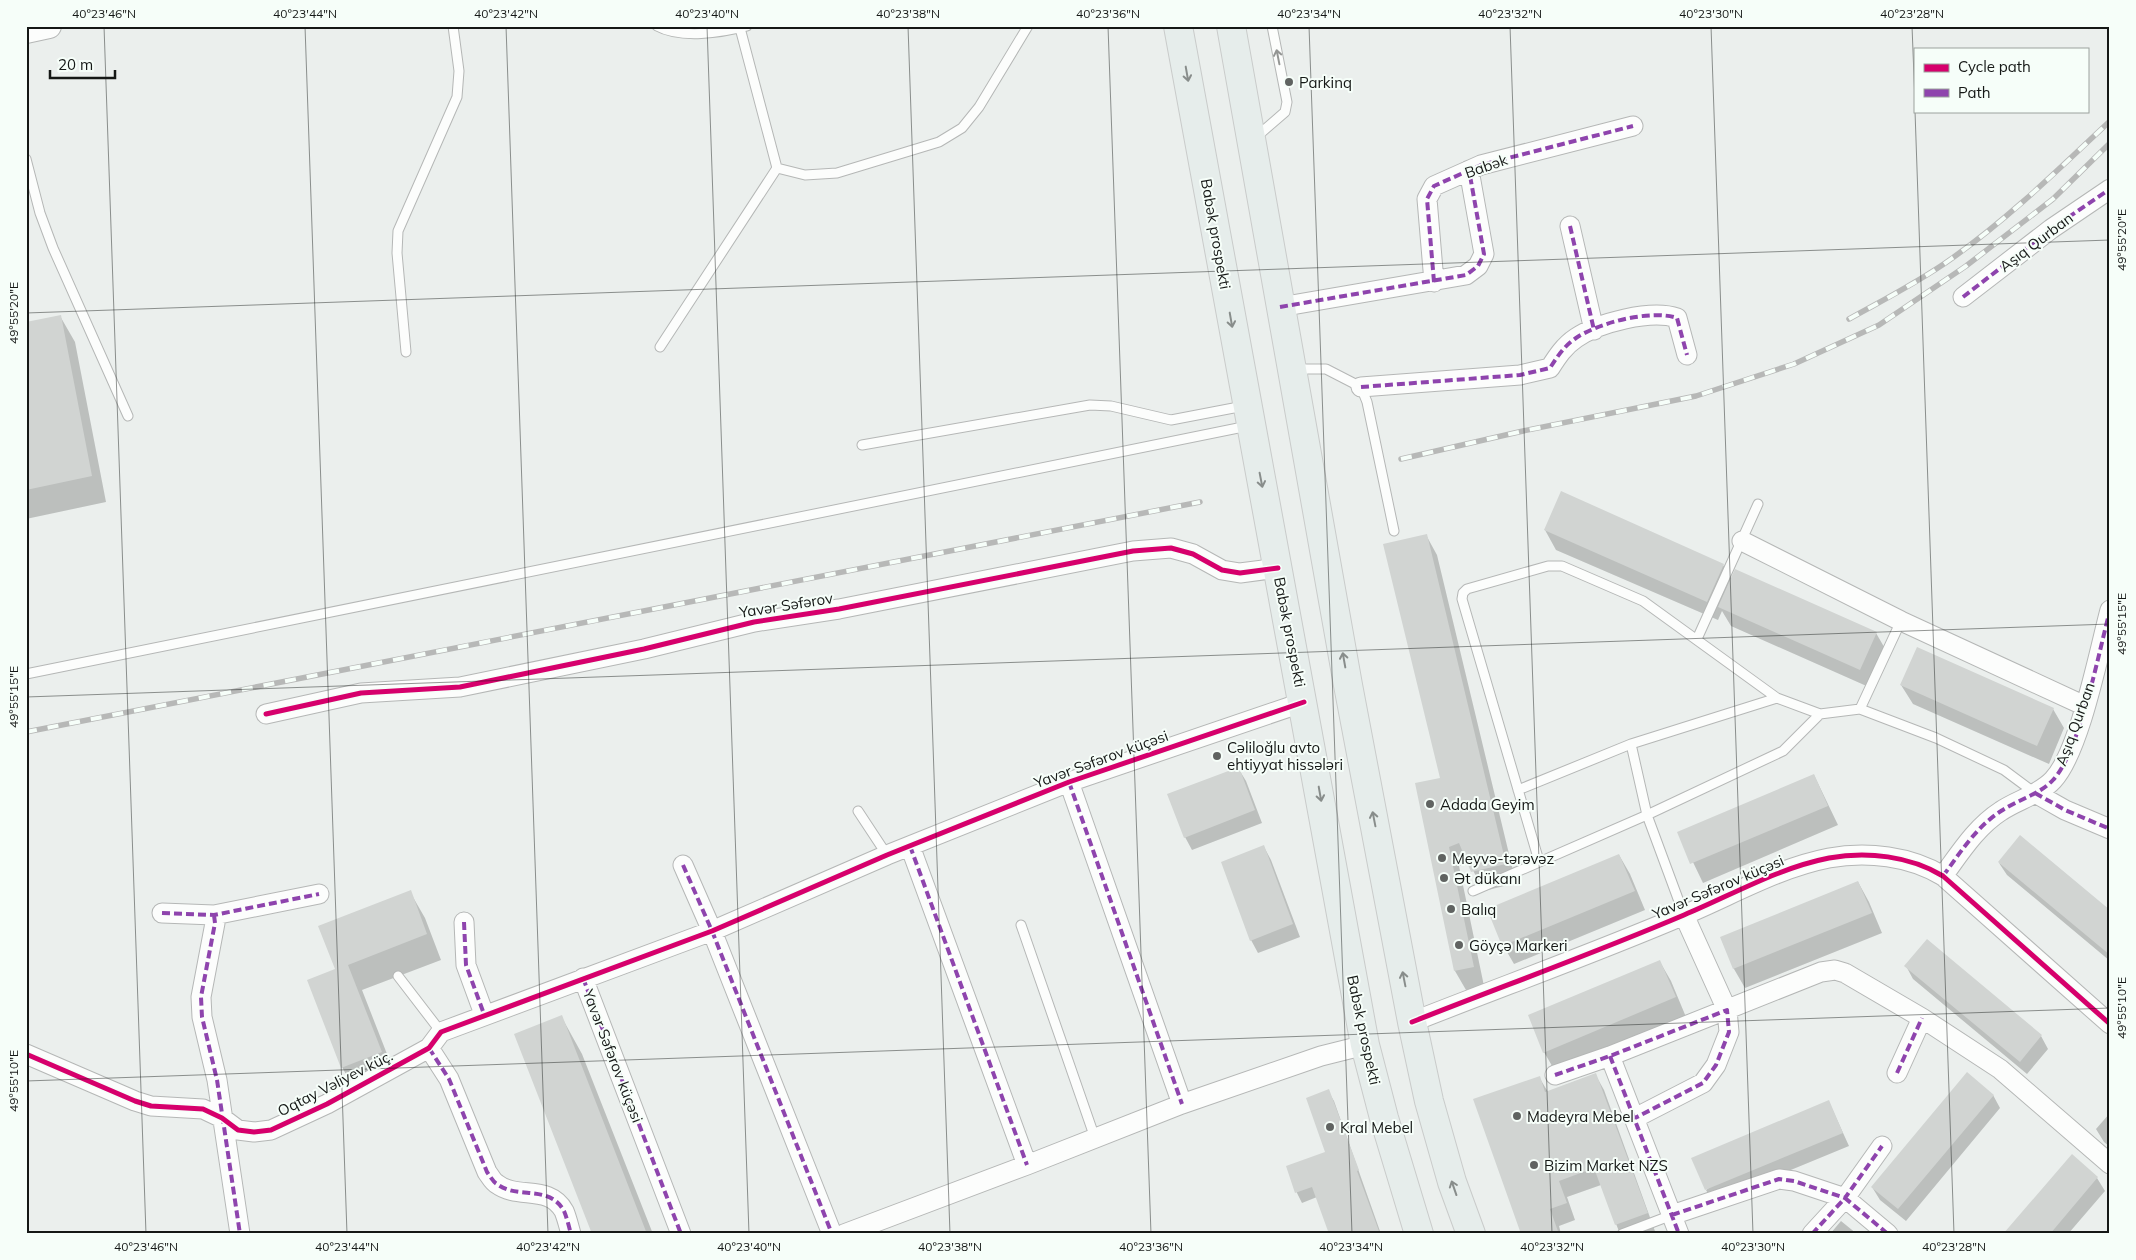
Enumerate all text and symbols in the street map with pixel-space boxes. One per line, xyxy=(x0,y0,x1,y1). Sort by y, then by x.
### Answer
text: 40°23'46"N xyxy=(72,6,136,21)
text: 40°23'44"N xyxy=(273,6,337,21)
text: 40°23'42"N xyxy=(474,6,538,21)
text: 40°23'40"N xyxy=(675,6,739,21)
text: 40°23'38"N xyxy=(876,6,940,21)
text: 40°23'36"N xyxy=(1076,6,1140,21)
text: 40°23'34"N xyxy=(1277,6,1341,21)
text: 40°23'32"N xyxy=(1478,6,1542,21)
text: 40°23'30"N xyxy=(1679,6,1743,21)
text: 40°23'28"N xyxy=(1880,6,1944,21)
scale bar xyxy=(50,48,115,80)
legend xyxy=(1914,48,2088,112)
one-way arrow xyxy=(1273,49,1282,65)
text: 20 m xyxy=(58,55,93,74)
text: Cycle path xyxy=(1958,57,2031,76)
one-way arrow xyxy=(1182,66,1192,82)
place label: Parkinq xyxy=(1299,73,1352,92)
marker: Parkinq xyxy=(1283,76,1295,88)
text: Path xyxy=(1958,83,1990,102)
street label: Babək xyxy=(1462,150,1510,182)
street label: Babək prospekti xyxy=(1197,177,1235,291)
street label: Aşıq Qurban xyxy=(1995,208,2077,276)
text: 49°55'20"E xyxy=(2114,209,2129,271)
text: 49°55'20"E xyxy=(6,282,21,344)
one-way arrow xyxy=(1227,312,1237,328)
one-way arrow xyxy=(1257,472,1267,488)
street label: Babək prospekti xyxy=(1270,575,1310,689)
street label: Yavər Səfərov xyxy=(737,588,834,622)
text: 49°55'15"E xyxy=(2114,593,2129,655)
one-way arrow xyxy=(1338,652,1348,668)
text: 49°55'15"E xyxy=(6,666,21,728)
street label: Aşıq Qurban xyxy=(2051,680,2099,768)
street label: Yavər Səfərov küçəsi xyxy=(1030,726,1171,792)
place label: Cəliloğlu avto ehtiyyat hissələri xyxy=(1227,738,1343,774)
marker: Cəliloğlu avto ehtiyyat hissələri xyxy=(1211,750,1223,762)
one-way arrow xyxy=(1316,786,1326,802)
place label: Adada Geyim xyxy=(1440,795,1535,814)
marker: Adada Geyim xyxy=(1424,798,1436,810)
one-way arrow xyxy=(1368,812,1378,828)
place label: Meyvə-tərəvəz xyxy=(1452,849,1554,868)
street label: Yavər Səfərov küçəsi xyxy=(1648,851,1787,924)
marker: Meyvə-tərəvəz xyxy=(1436,852,1448,864)
place label: Ət dükanı xyxy=(1454,869,1521,888)
marker: Ət dükanı xyxy=(1438,872,1450,884)
place label: Balıq xyxy=(1461,900,1496,919)
marker: Balıq xyxy=(1445,903,1457,915)
place label: Göyçə Markeri xyxy=(1469,936,1568,955)
marker: Göyçə Markeri xyxy=(1453,939,1465,951)
one-way arrow xyxy=(1398,971,1408,987)
street label: Babək prospekti xyxy=(1343,973,1385,1087)
text: 49°55'10"E xyxy=(2114,977,2129,1039)
street label: Yavər Səfərov küçəsi xyxy=(578,986,647,1125)
street label: Oqtay Vəliyev küç. xyxy=(274,1046,396,1120)
text: 49°55'10"E xyxy=(6,1050,21,1112)
place label: Madeyra Mebel xyxy=(1527,1107,1634,1126)
marker: Madeyra Mebel xyxy=(1511,1110,1523,1122)
place label: Kral Mebel xyxy=(1340,1118,1413,1137)
marker: Kral Mebel xyxy=(1324,1121,1336,1133)
place label: Bizim Market NZS xyxy=(1544,1156,1668,1175)
marker: Bizim Market NZS xyxy=(1528,1159,1540,1171)
one-way arrow xyxy=(1449,1180,1459,1196)
text: 40°23'46"N xyxy=(114,1239,178,1254)
text: 40°23'44"N xyxy=(315,1239,379,1254)
text: 40°23'42"N xyxy=(516,1239,580,1254)
text: 40°23'40"N xyxy=(717,1239,781,1254)
text: 40°23'38"N xyxy=(918,1239,982,1254)
text: 40°23'36"N xyxy=(1119,1239,1183,1254)
text: 40°23'34"N xyxy=(1319,1239,1383,1254)
text: 40°23'32"N xyxy=(1520,1239,1584,1254)
text: 40°23'30"N xyxy=(1721,1239,1785,1254)
text: 40°23'28"N xyxy=(1922,1239,1986,1254)

